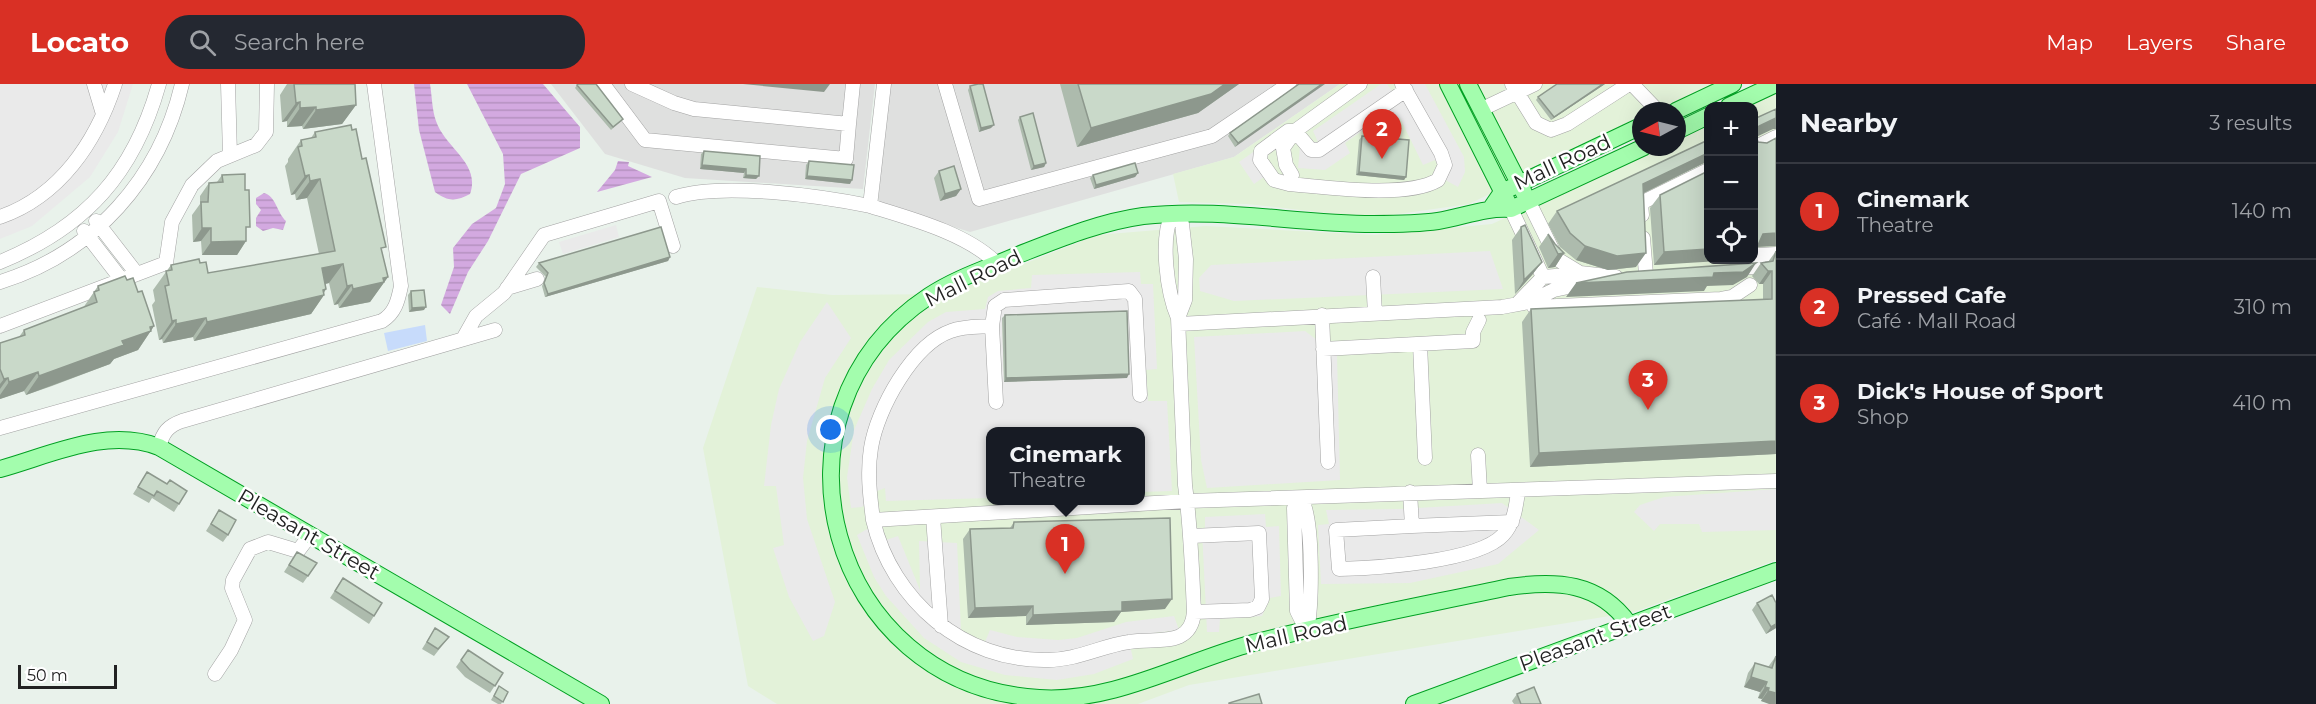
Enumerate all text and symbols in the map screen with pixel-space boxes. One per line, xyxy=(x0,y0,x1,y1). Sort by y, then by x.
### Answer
search box xyxy=(165,15,585,69)
text: Locato xyxy=(30,25,129,59)
icon: search xyxy=(186,26,219,59)
text: Search here xyxy=(234,29,365,56)
text: Map xyxy=(2046,30,2093,55)
text: Layers xyxy=(2126,30,2193,55)
text: Share xyxy=(2226,30,2286,55)
north arrow xyxy=(1632,102,1686,156)
map controls xyxy=(1704,102,1758,264)
button: + xyxy=(1704,102,1758,156)
text: Nearby xyxy=(1800,107,1897,139)
pin: 2 xyxy=(1362,110,1402,159)
text: 3 results xyxy=(2209,111,2292,135)
street label: Mall Road xyxy=(1510,129,1614,195)
button: − xyxy=(1704,156,1758,210)
text: Cinemark xyxy=(1857,186,1969,213)
text: 1 xyxy=(1816,199,1823,223)
text: 140 m xyxy=(2232,199,2292,223)
button: locate xyxy=(1704,210,1758,264)
text: Theatre xyxy=(1857,213,1934,237)
street label: Mall Road xyxy=(921,244,1025,312)
text: Pressed Cafe xyxy=(1857,282,2006,309)
text: 2 xyxy=(1814,295,1825,319)
text: 310 m xyxy=(2234,295,2292,319)
text: Café · Mall Road xyxy=(1857,309,2016,333)
pin: 3 xyxy=(1628,360,1668,410)
text: Dick's House of Sport xyxy=(1857,378,2103,405)
text: 3 xyxy=(1814,391,1825,415)
text: 410 m xyxy=(2232,391,2292,415)
text: Shop xyxy=(1857,405,1909,429)
your location xyxy=(816,415,845,444)
popup xyxy=(986,427,1145,505)
text: Cinemark xyxy=(1009,441,1122,468)
text: Theatre xyxy=(1009,468,1086,492)
street label: Pleasant Street xyxy=(234,483,384,585)
pin: 1 xyxy=(1046,524,1084,574)
street label: Pleasant Street xyxy=(1516,598,1674,676)
street label: Mall Road xyxy=(1242,610,1350,658)
scale bar xyxy=(18,662,117,690)
text: 50 m xyxy=(27,666,68,685)

